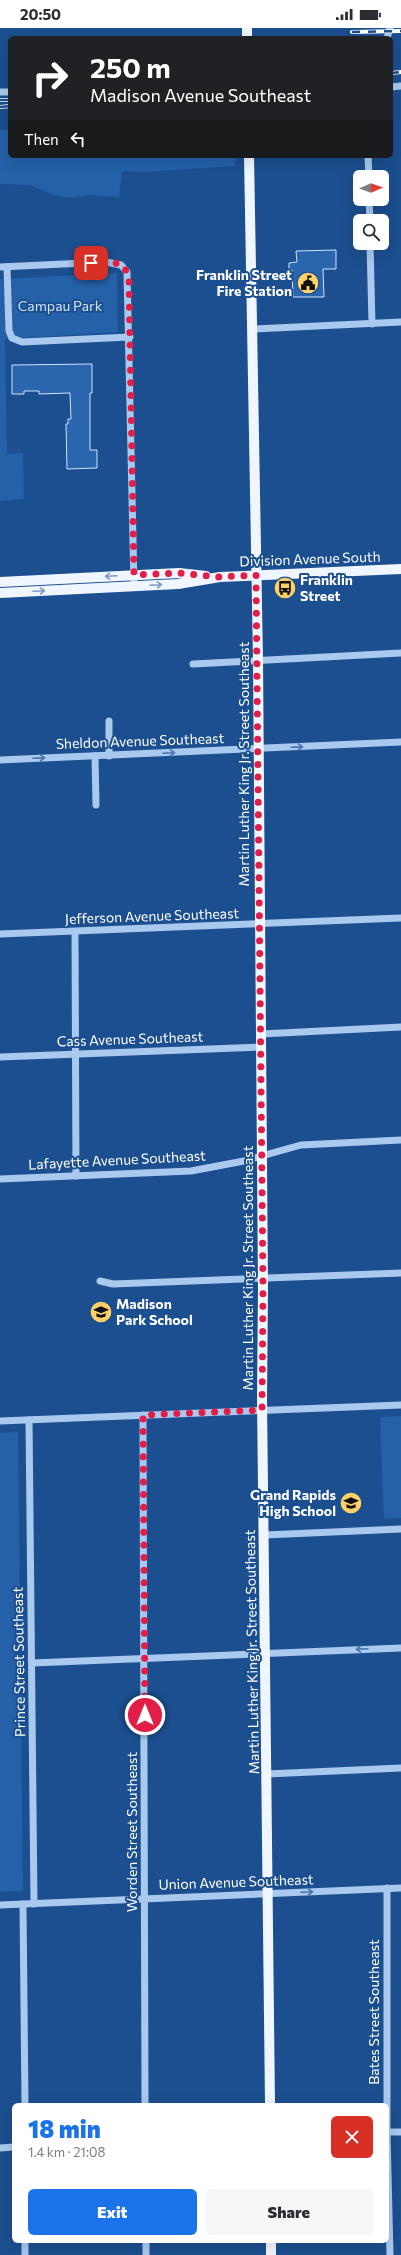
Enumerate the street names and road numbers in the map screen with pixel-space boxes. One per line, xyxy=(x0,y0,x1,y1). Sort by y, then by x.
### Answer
street label: Division Avenue South xyxy=(239,548,381,569)
street label: Martin Luther King Jr. Street Southeast xyxy=(235,641,252,886)
street label: Sheldon Avenue Southeast xyxy=(55,729,225,752)
street label: Jefferson Avenue Southeast xyxy=(65,904,240,927)
street label: Cass Avenue Southeast xyxy=(56,1027,204,1050)
street label: Martin Luther King Jr. Street Southeast xyxy=(239,1145,256,1390)
street label: Lafayette Avenue Southeast xyxy=(28,1146,207,1173)
street label: Martin Luther King Jr. Street Southeast xyxy=(241,1529,262,1775)
street label: Prince Street Southeast xyxy=(9,1587,28,1737)
street label: Worden Street Southeast xyxy=(123,1752,140,1912)
street label: Union Avenue Southeast xyxy=(158,1870,314,1893)
street label: Bates Street Southeast xyxy=(365,1939,382,2085)

